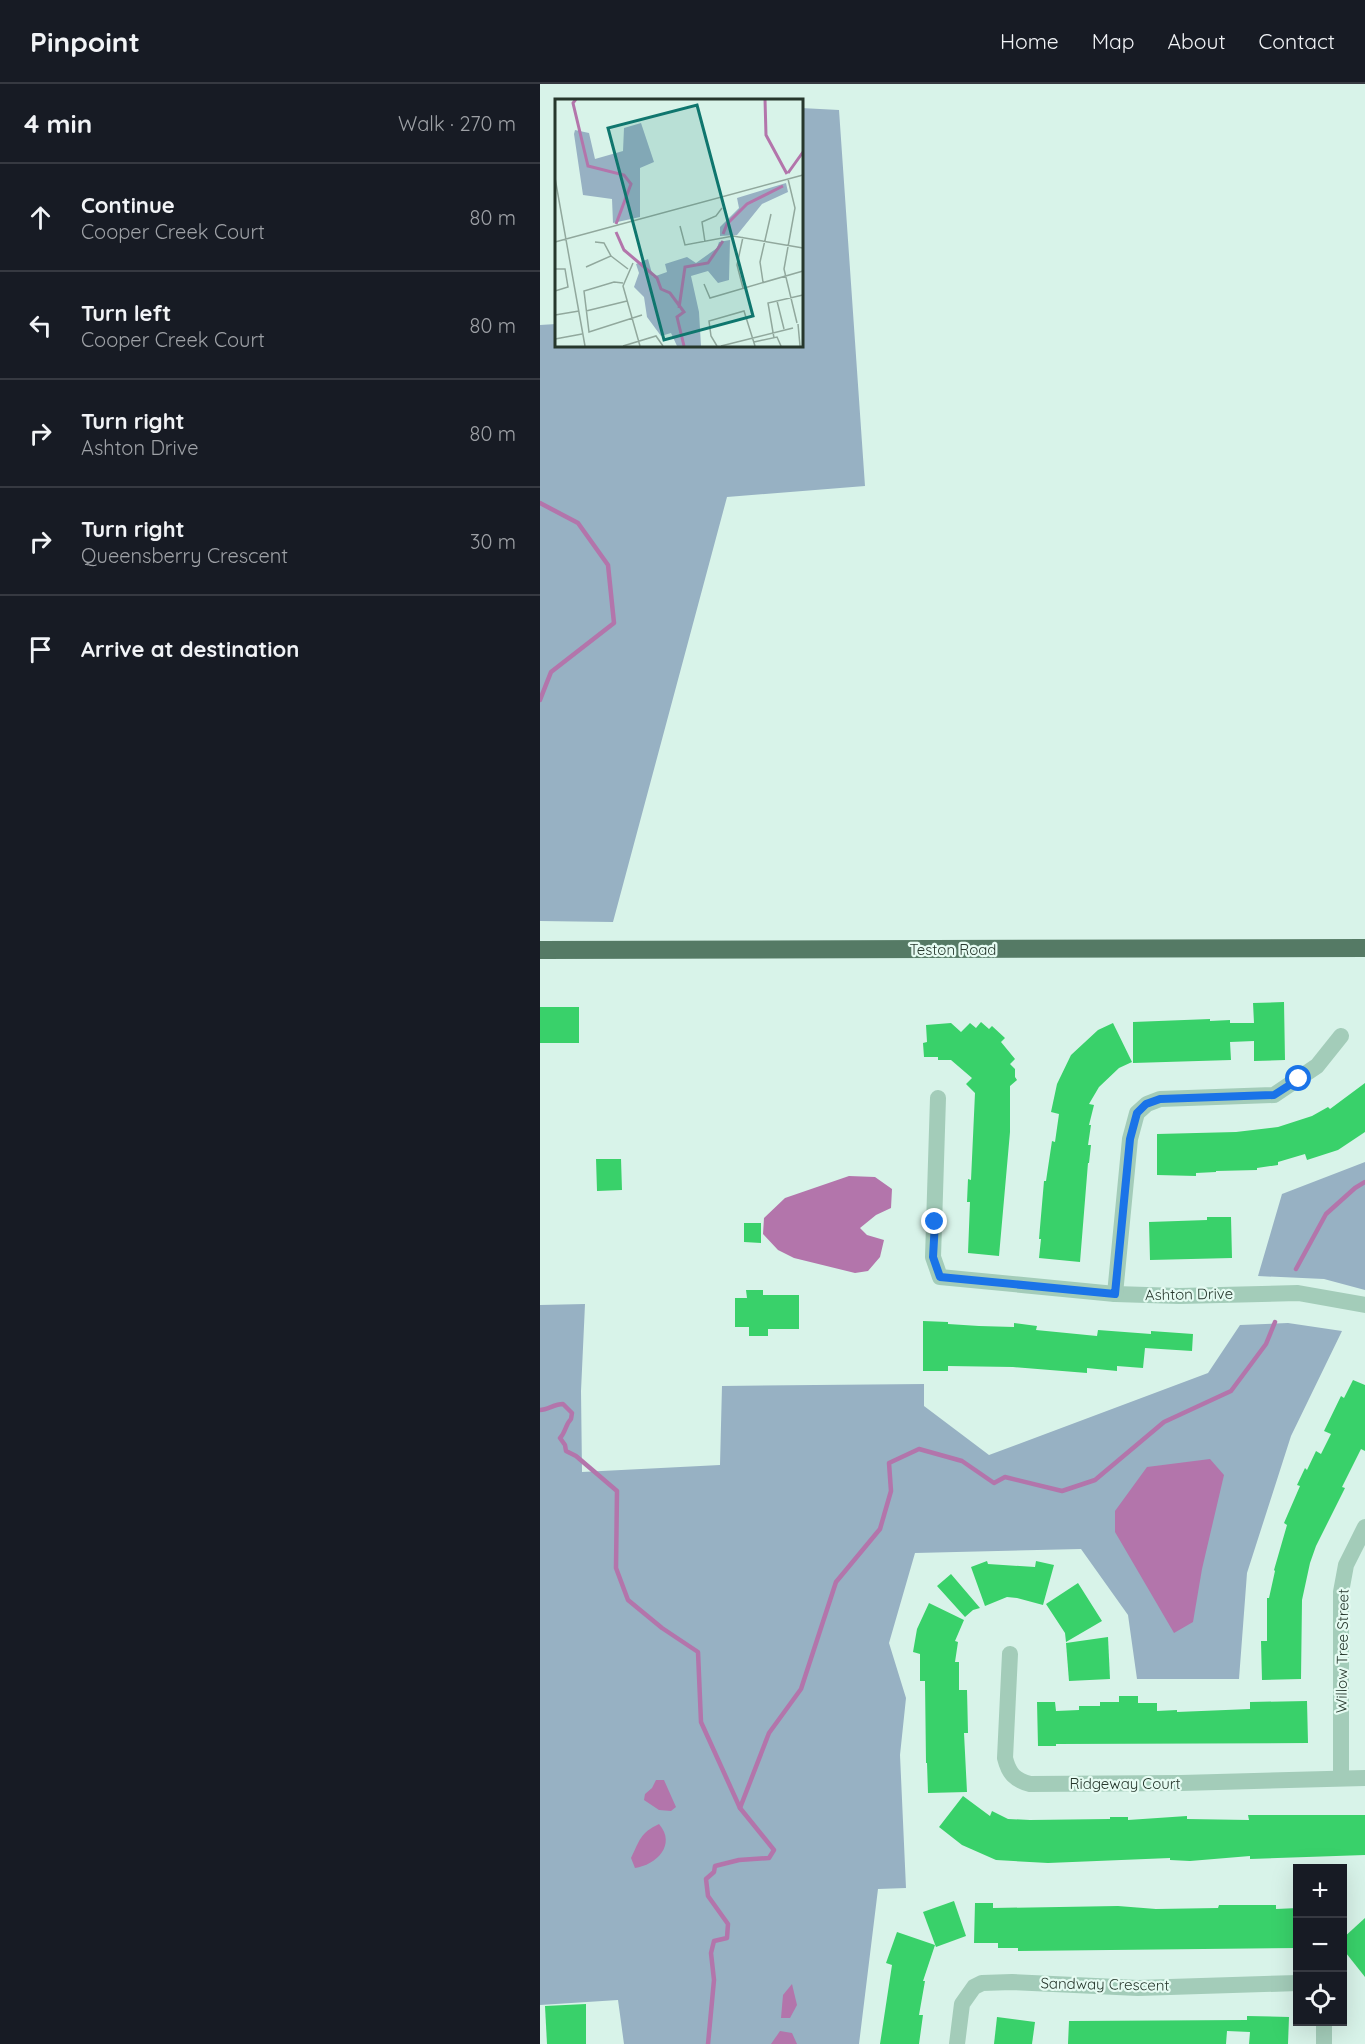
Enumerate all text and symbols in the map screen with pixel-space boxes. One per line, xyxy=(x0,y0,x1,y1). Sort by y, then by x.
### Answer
text: Pinpoint xyxy=(30,24,140,59)
text: Home xyxy=(1000,28,1059,54)
text: Map xyxy=(1092,28,1135,54)
text: About xyxy=(1168,28,1226,54)
text: Contact xyxy=(1259,28,1335,54)
inset map xyxy=(555,99,802,346)
text: 4 min xyxy=(24,107,92,140)
text: Walk · 270 m xyxy=(398,111,516,136)
text: Continue xyxy=(81,191,175,219)
icon: ahead xyxy=(24,201,57,234)
text: 80 m xyxy=(470,205,516,230)
text: Cooper Creek Court xyxy=(81,219,265,244)
text: Turn left xyxy=(81,299,171,327)
icon: left xyxy=(24,309,57,342)
text: 80 m xyxy=(470,313,516,338)
text: Cooper Creek Court xyxy=(81,327,265,352)
text: Turn right xyxy=(81,407,185,435)
icon: right xyxy=(24,417,57,450)
text: 80 m xyxy=(470,421,516,446)
text: Ashton Drive xyxy=(81,435,199,460)
text: Turn right xyxy=(81,515,185,543)
icon: right xyxy=(24,525,57,558)
text: 30 m xyxy=(470,529,516,554)
text: Queensberry Crescent xyxy=(81,543,288,568)
icon: arrive xyxy=(24,633,57,666)
text: Arrive at destination xyxy=(81,635,299,663)
street label: Teston Road xyxy=(910,940,996,959)
route start xyxy=(1285,1065,1311,1091)
route end xyxy=(921,1208,947,1234)
street label: Ashton Drive xyxy=(1145,1284,1233,1304)
street label: Willow Tree Street xyxy=(1331,1589,1353,1713)
street label: Ridgeway Court xyxy=(1069,1774,1181,1793)
map controls xyxy=(1293,1864,1347,2026)
button: + xyxy=(1293,1864,1347,1918)
button: − xyxy=(1293,1918,1347,1972)
button: locate xyxy=(1293,1972,1347,2026)
street label: Sandway Crescent xyxy=(1040,1973,1170,1995)

